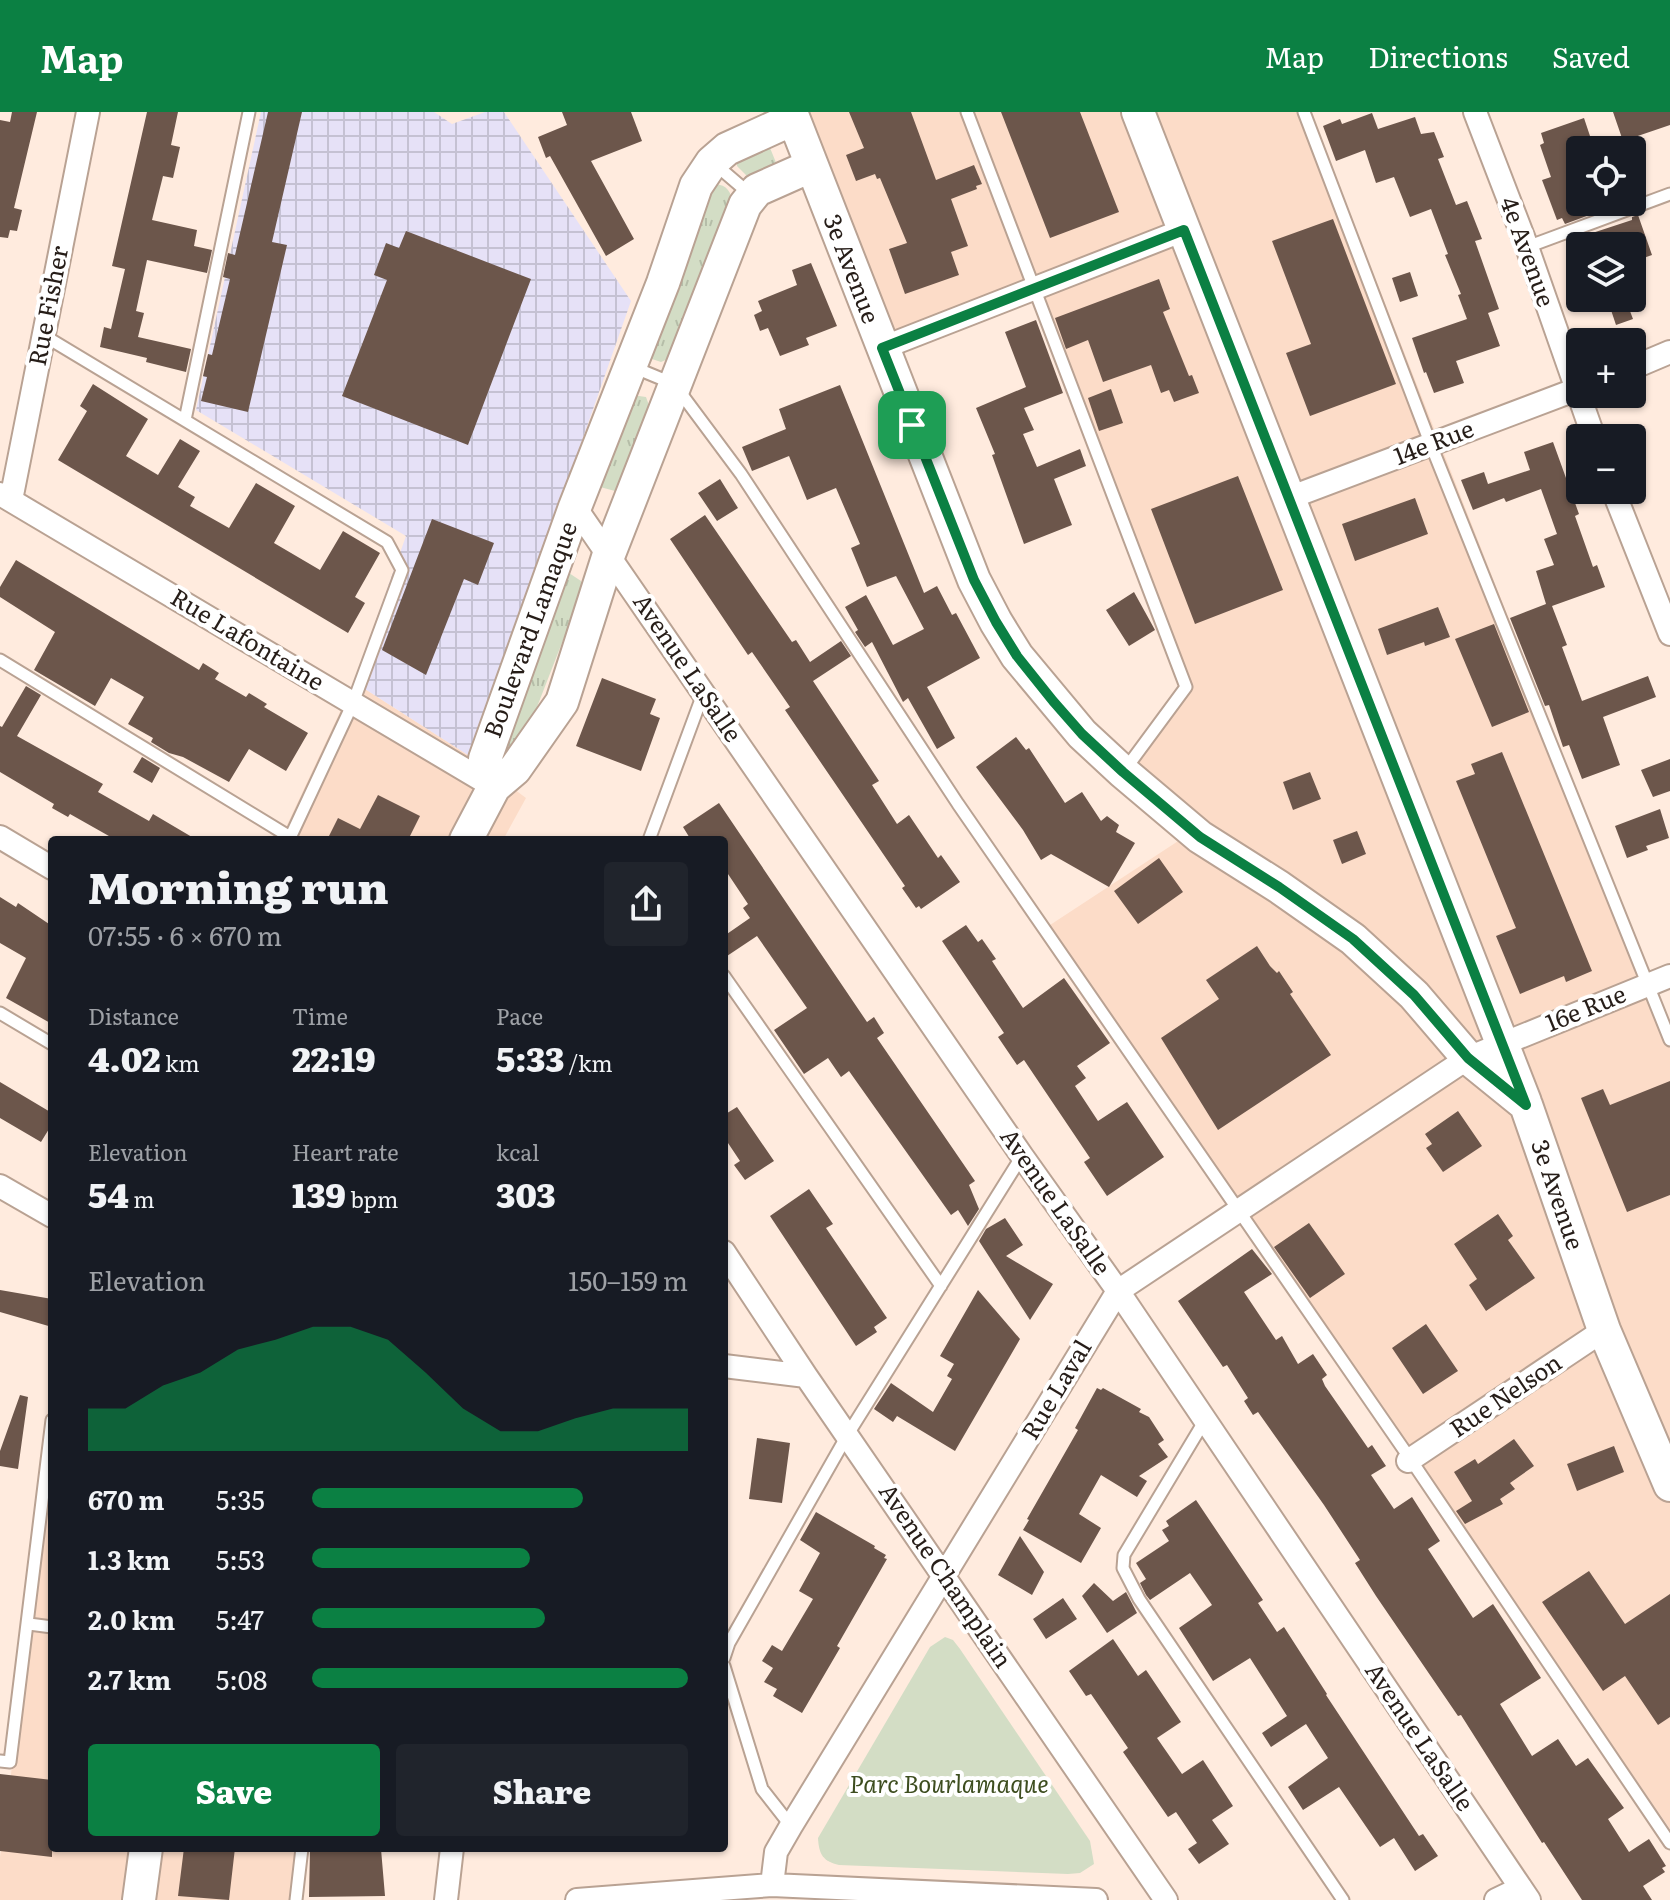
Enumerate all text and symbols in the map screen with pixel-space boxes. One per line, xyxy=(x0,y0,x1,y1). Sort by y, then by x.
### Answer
text: Map xyxy=(40,28,124,85)
text: Map xyxy=(1265,35,1324,77)
text: Directions xyxy=(1368,35,1508,77)
text: Saved xyxy=(1552,35,1630,77)
map controls xyxy=(1566,136,1646,504)
button: locate xyxy=(1566,136,1646,216)
street label: 4e Avenue xyxy=(1493,191,1565,311)
street label: 3e Avenue xyxy=(816,208,890,328)
button: layers xyxy=(1566,232,1646,312)
street label: Rue Fisher xyxy=(18,242,75,369)
button: + xyxy=(1566,328,1646,408)
pin xyxy=(878,391,946,459)
icon: arrive xyxy=(890,403,934,447)
street label: 14e Rue xyxy=(1388,409,1478,472)
button: − xyxy=(1566,424,1646,504)
street label: Boulevard Lamaque xyxy=(473,516,584,742)
street label: Rue Lafontaine xyxy=(165,578,332,698)
street label: Avenue LaSalle xyxy=(626,585,752,748)
text: Morning run xyxy=(88,852,389,918)
button: share xyxy=(604,862,688,946)
text: 07:55 · 6 × 670 m xyxy=(88,915,282,954)
street label: 16e Rue xyxy=(1540,975,1631,1039)
text: Distance xyxy=(88,999,179,1032)
text: Time xyxy=(292,999,348,1032)
text: Pace xyxy=(496,999,543,1032)
text: 4.02 xyxy=(88,1032,161,1082)
text: 22:19 xyxy=(292,1032,376,1082)
text: 5:33 xyxy=(496,1032,564,1082)
text: km xyxy=(161,1046,200,1079)
text: /km xyxy=(564,1046,613,1079)
street label: Avenue LaSalle xyxy=(993,1120,1121,1281)
street label: 3e Avenue xyxy=(1524,1134,1595,1254)
text: Elevation xyxy=(88,1135,187,1168)
text: Heart rate xyxy=(292,1135,399,1168)
text: kcal xyxy=(496,1135,539,1168)
text: 54 xyxy=(88,1168,129,1218)
text: 139 xyxy=(292,1168,346,1218)
text: 303 xyxy=(496,1168,556,1218)
text: m xyxy=(129,1182,154,1215)
text: bpm xyxy=(346,1182,398,1215)
text: Elevation xyxy=(88,1260,206,1299)
text: 150–159 m xyxy=(568,1260,688,1299)
street label: Rue Laval xyxy=(1011,1332,1098,1445)
street label: Rue Nelson xyxy=(1442,1343,1568,1444)
street label: Avenue Champlain xyxy=(872,1475,1022,1674)
text: 670 m xyxy=(88,1479,164,1518)
text: 5:35 xyxy=(216,1479,265,1518)
text: 1.3 km xyxy=(88,1539,170,1578)
text: 5:53 xyxy=(216,1539,265,1578)
text: 2.0 km xyxy=(88,1599,175,1638)
text: 5:47 xyxy=(216,1599,264,1638)
street label: Avenue LaSalle xyxy=(1358,1654,1484,1817)
text: 2.7 km xyxy=(88,1659,171,1698)
text: 5:08 xyxy=(216,1659,267,1698)
button: Save xyxy=(88,1744,380,1836)
button: Share xyxy=(396,1744,688,1836)
park label: Parc Bourlamaque xyxy=(849,1765,1049,1800)

